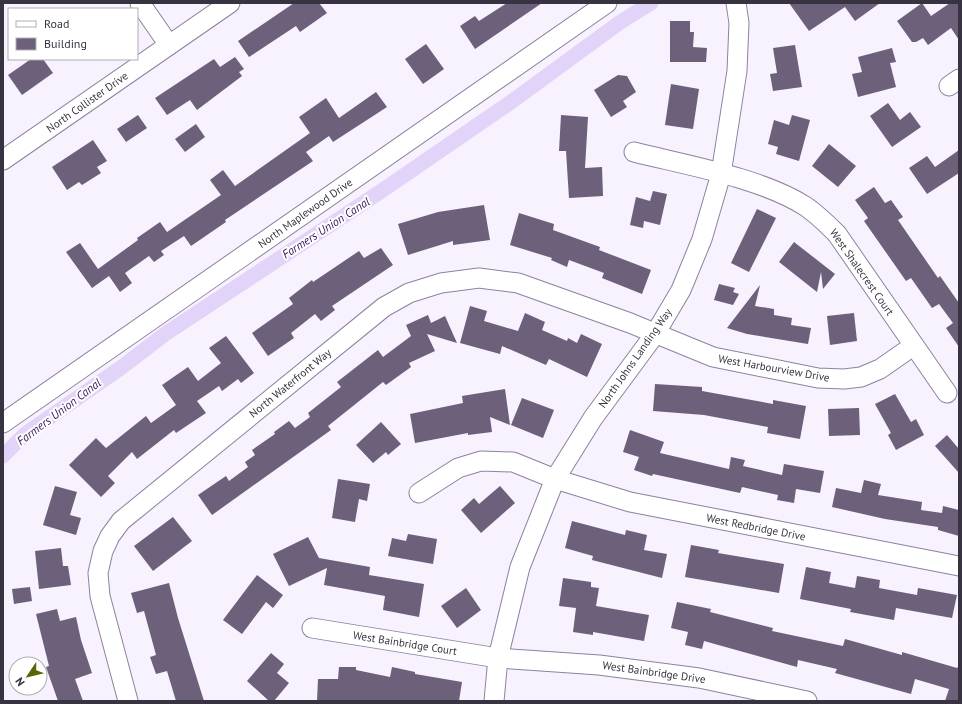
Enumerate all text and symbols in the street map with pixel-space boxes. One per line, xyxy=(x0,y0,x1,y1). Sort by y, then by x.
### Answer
legend xyxy=(8,8,138,60)
text: Road xyxy=(44,16,69,31)
text: Building xyxy=(44,36,87,51)
street label: North Collister Drive xyxy=(44,68,131,135)
street label: North Maplewood Drive xyxy=(255,175,355,251)
water label: Farmers Union Canal xyxy=(279,193,373,262)
street label: West Shalecrest Court xyxy=(827,226,897,318)
street label: North Johns Landing Way xyxy=(595,305,675,411)
street label: North Waterfront Way xyxy=(246,345,335,420)
street label: West Harbourview Drive xyxy=(717,351,831,385)
water label: Farmers Union Canal xyxy=(14,375,104,448)
street label: West Redbridge Drive xyxy=(705,511,807,544)
street label: West Bainbridge Court xyxy=(352,628,458,658)
north arrow xyxy=(8,656,48,696)
street label: West Bainbridge Drive xyxy=(602,658,707,686)
text: N xyxy=(12,675,28,689)

